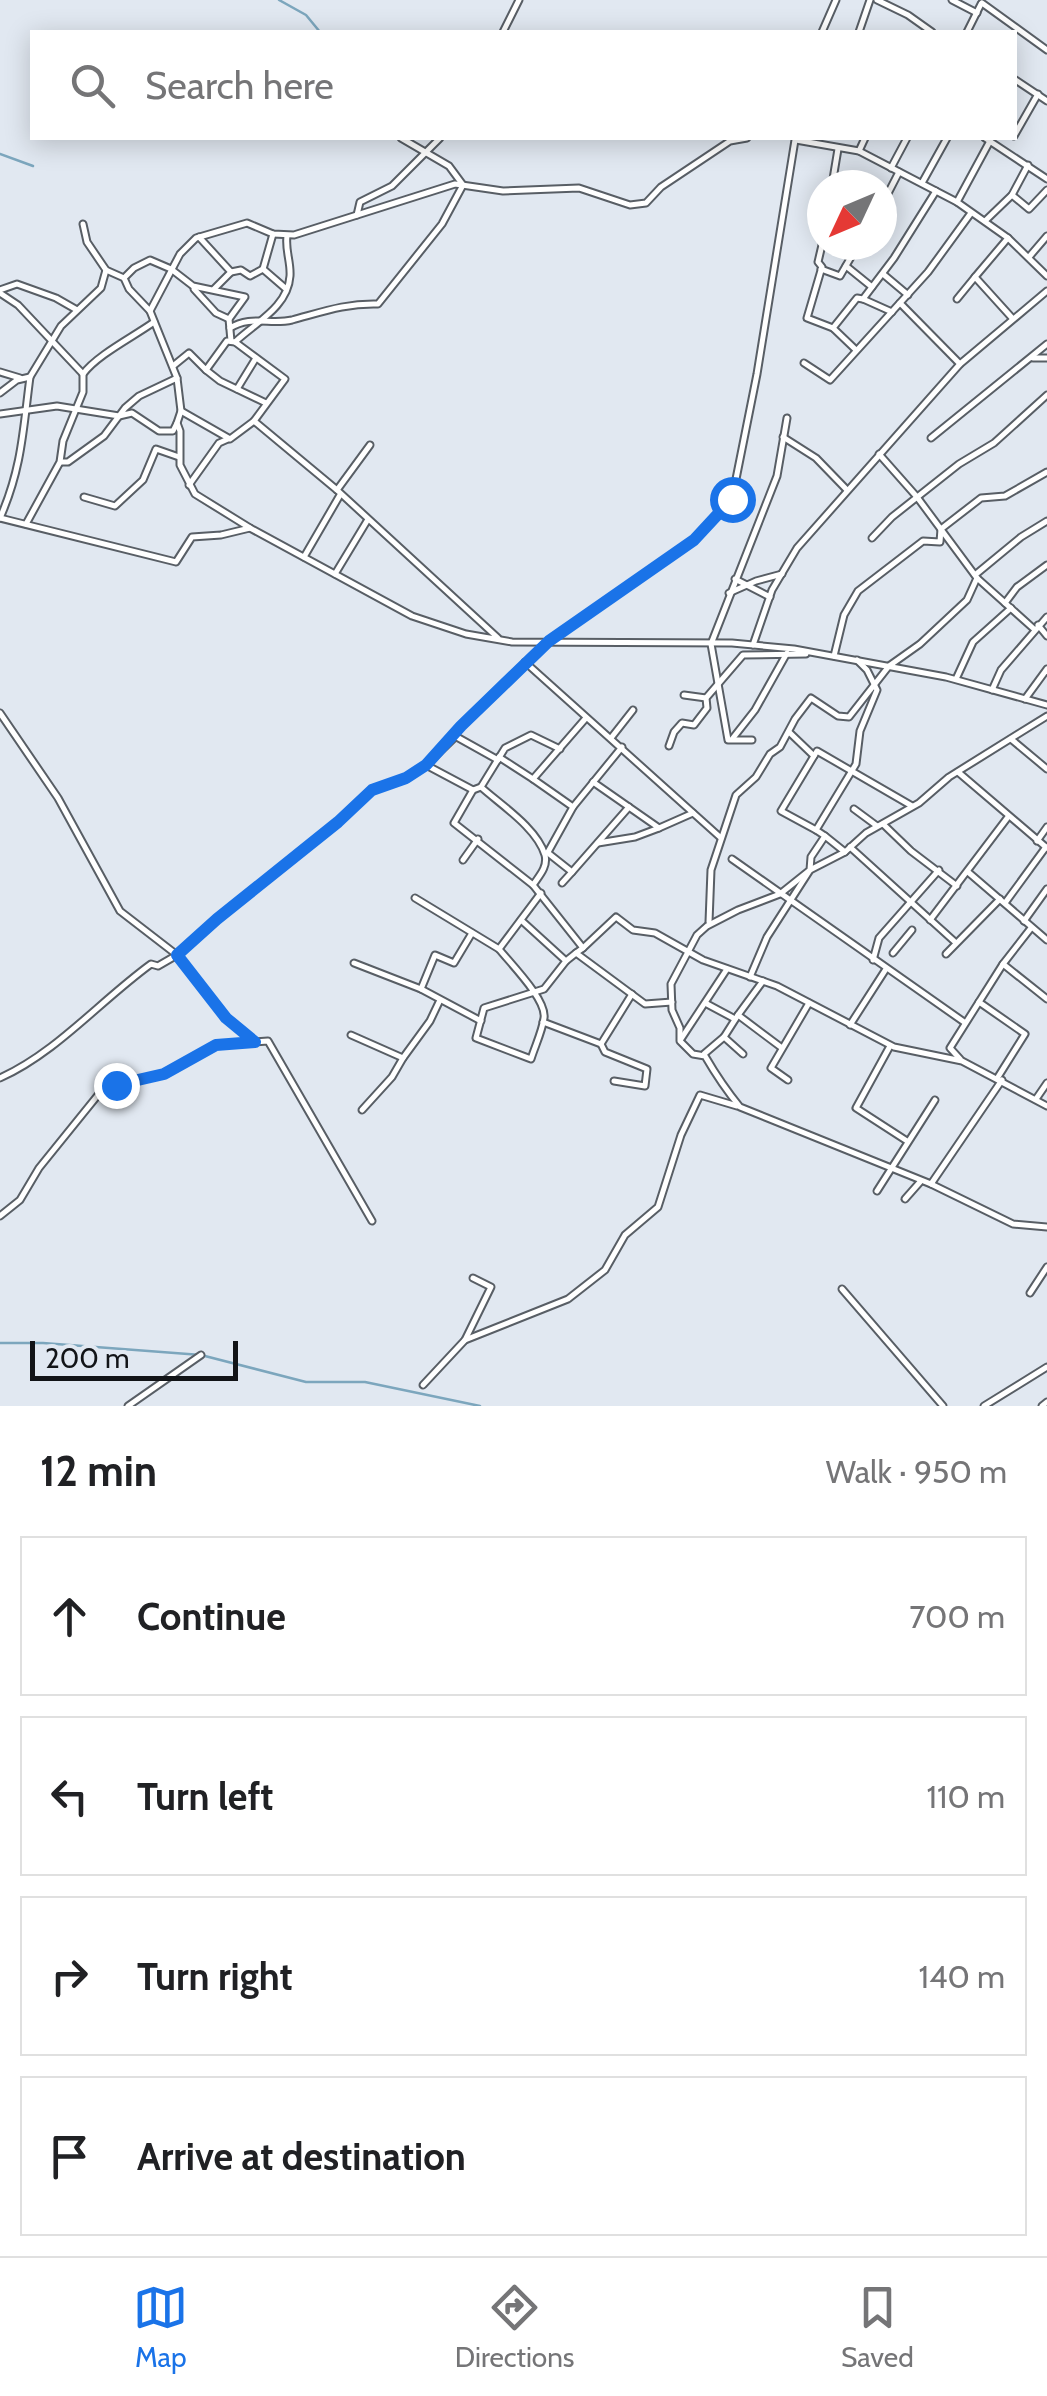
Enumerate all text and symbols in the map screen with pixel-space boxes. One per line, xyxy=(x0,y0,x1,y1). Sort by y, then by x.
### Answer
search box xyxy=(30,30,1017,140)
icon: search xyxy=(65,58,120,113)
text: Search here xyxy=(145,62,334,109)
north arrow xyxy=(807,170,897,260)
route start xyxy=(710,477,756,523)
route end xyxy=(94,1063,140,1109)
scale bar xyxy=(30,1336,238,1380)
text: 200 m xyxy=(45,1341,130,1375)
text: 12 min xyxy=(40,1445,157,1497)
text: Walk · 950 m xyxy=(826,1452,1007,1491)
icon: ahead xyxy=(42,1589,97,1644)
text: Continue xyxy=(137,1593,286,1640)
text: 700 m xyxy=(909,1597,1005,1636)
icon: left xyxy=(42,1769,97,1824)
text: Turn left xyxy=(137,1773,273,1820)
text: 110 m xyxy=(927,1777,1005,1816)
icon: right xyxy=(42,1949,97,2004)
text: Turn right xyxy=(137,1953,293,2000)
text: 140 m xyxy=(918,1957,1005,1996)
icon: arrive xyxy=(42,2129,97,2184)
text: Arrive at destination xyxy=(137,2133,466,2180)
tab: Map xyxy=(133,2280,188,2374)
tab: Directions xyxy=(455,2280,574,2374)
tab: Saved xyxy=(841,2280,914,2374)

